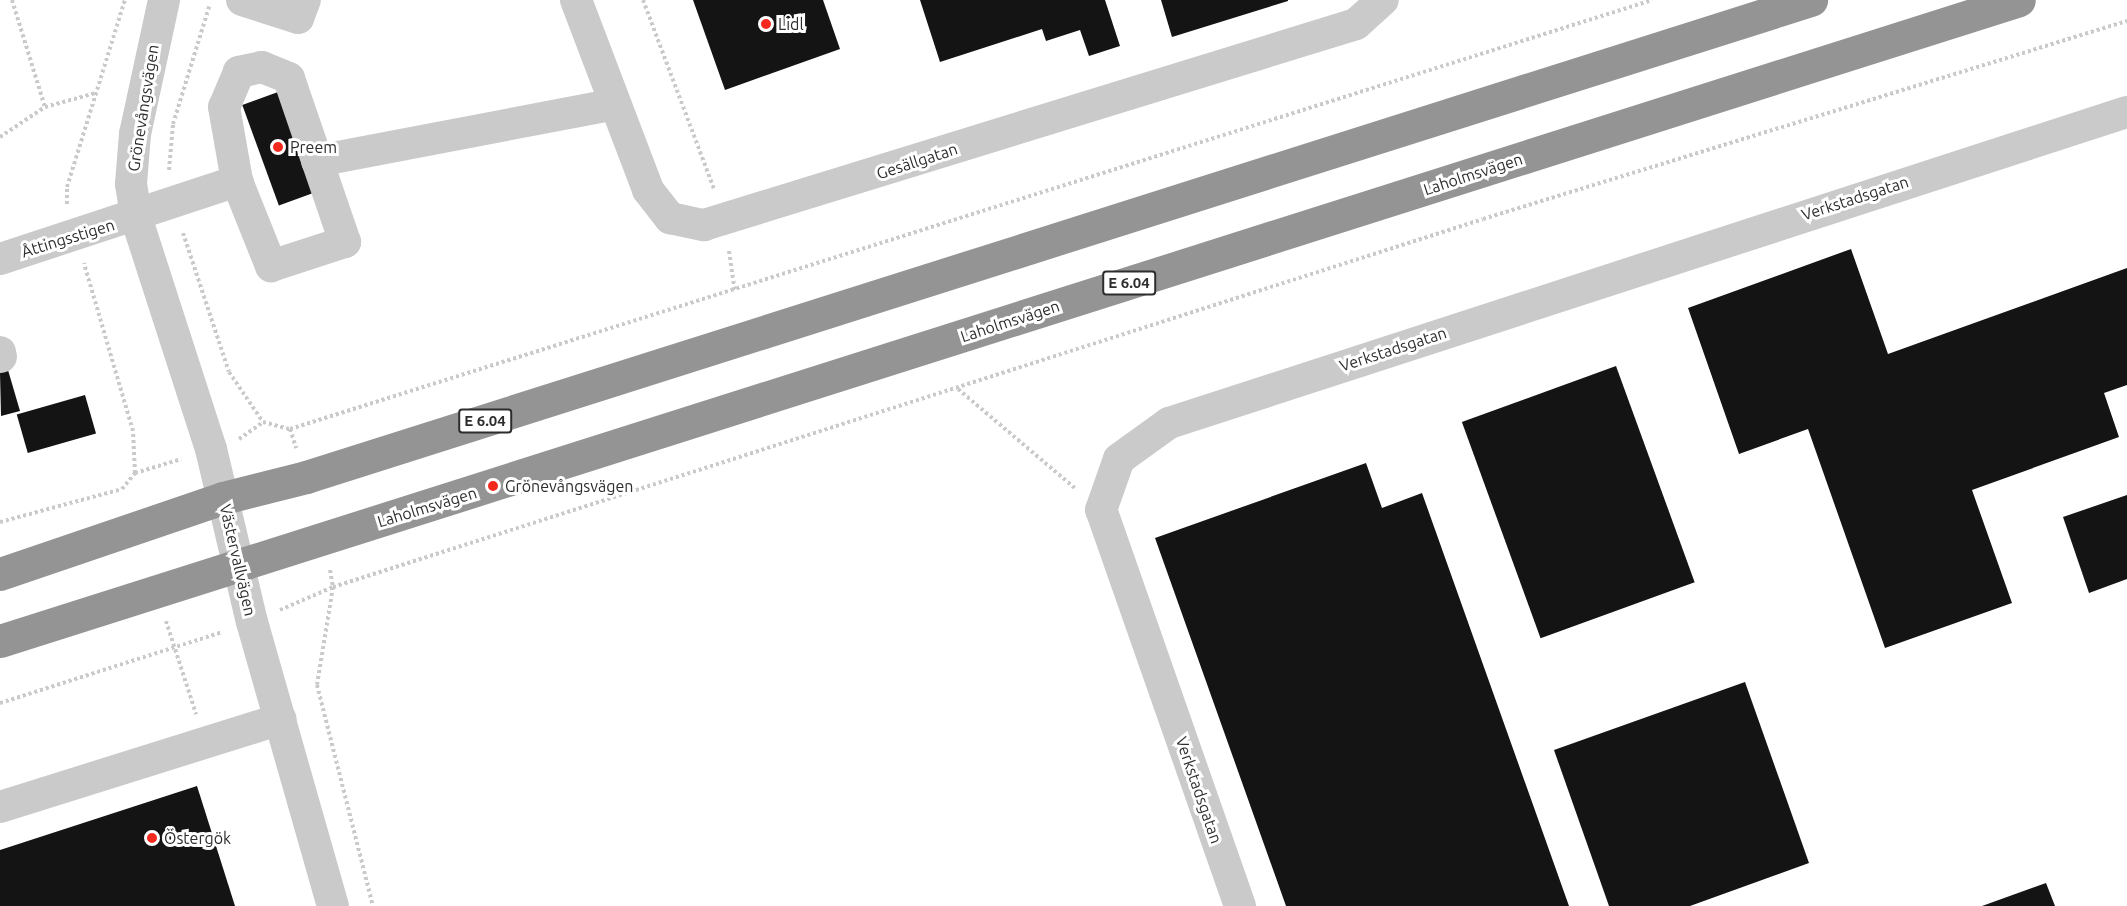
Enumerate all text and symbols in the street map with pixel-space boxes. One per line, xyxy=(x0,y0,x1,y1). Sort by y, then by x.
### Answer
place label: Lidl xyxy=(778,14,804,34)
marker: Lidl xyxy=(759,17,773,31)
street label: Grönevångsvägen xyxy=(123,43,163,173)
place label: Preem xyxy=(290,137,337,157)
street label: Gesällgatan xyxy=(874,139,960,183)
marker: Preem xyxy=(271,140,285,154)
street label: Laholmsvägen xyxy=(1421,149,1525,199)
street label: Verkstadsgatan xyxy=(1799,172,1911,224)
street label: Åttingsstigen xyxy=(19,215,117,261)
road number: E 6.04 xyxy=(1102,271,1156,295)
street label: Laholmsvägen xyxy=(958,296,1062,346)
street label: Verkstadsgatan xyxy=(1337,323,1449,375)
road number: E 6.04 xyxy=(458,409,512,433)
place label: Grönevångsvägen xyxy=(505,476,633,496)
marker: Grönevångsvägen xyxy=(486,479,500,493)
street label: Laholmsvägen xyxy=(375,483,479,531)
street label: Västervallvägen xyxy=(216,502,260,618)
street label: Verkstadsgatan xyxy=(1172,734,1226,846)
place label: Östergök xyxy=(164,828,231,848)
marker: Östergök xyxy=(145,831,159,845)

